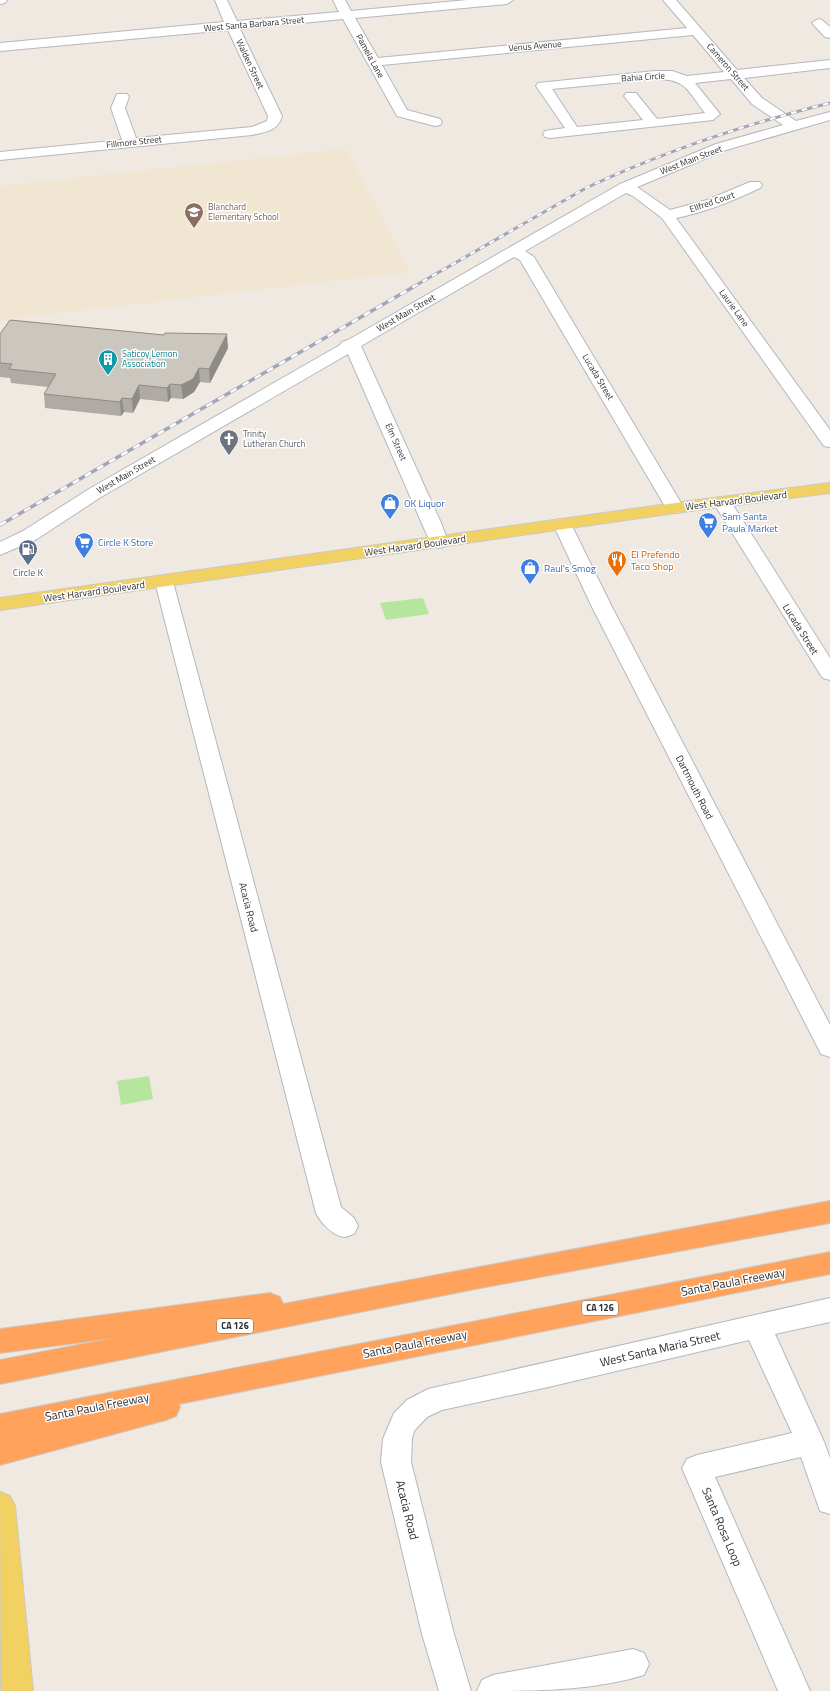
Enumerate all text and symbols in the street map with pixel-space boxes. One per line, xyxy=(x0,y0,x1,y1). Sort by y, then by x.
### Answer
street label: West Santa Barbara Street xyxy=(203,13,306,34)
street label: Pamela Lane xyxy=(353,31,388,81)
street label: Walden Street xyxy=(233,37,268,92)
street label: Venus Avenue xyxy=(508,37,563,54)
street label: Cameron Street xyxy=(704,40,753,94)
street label: Bahia Circle xyxy=(621,68,666,85)
street label: Fillmore Street xyxy=(105,132,163,151)
street label: West Main Street xyxy=(658,141,725,177)
street label: Ellfred Court xyxy=(687,187,737,215)
place label: Blanchard Elementary School xyxy=(208,200,279,223)
school or university icon: Blanchard Elementary School xyxy=(183,201,205,229)
street label: Laurie Lane xyxy=(716,286,753,329)
street label: West Main Street xyxy=(374,290,438,335)
place label: Saticoy Lemon Association xyxy=(122,347,177,370)
building icon: Saticoy Lemon Association xyxy=(97,348,119,376)
street label: Lucada Street xyxy=(579,351,618,403)
street label: Elm Street xyxy=(382,421,411,463)
place label: Trinity Lutheran Church xyxy=(243,427,305,450)
church icon: Trinity Lutheran Church xyxy=(218,428,240,456)
street label: West Main Street xyxy=(94,452,158,497)
street label: West Harvard Boulevard xyxy=(684,487,788,514)
shop icon: OK Liquor xyxy=(379,492,401,520)
place label: OK Liquor xyxy=(404,496,445,511)
place label: Sam Santa Paula Market xyxy=(722,509,778,536)
supermarket icon: Sam Santa Paula Market xyxy=(697,511,719,539)
supermarket icon: Circle K Store xyxy=(73,531,95,559)
street label: West Harvard Boulevard xyxy=(363,531,467,560)
place label: Circle K Store xyxy=(98,535,153,550)
fuel station icon: Circle K xyxy=(17,538,39,566)
place label: El Preferido Taco Shop xyxy=(631,547,680,574)
restaurant icon: El Preferido Taco Shop xyxy=(606,549,628,577)
shop icon: Raul's Smog xyxy=(519,557,541,585)
place label: Raul's Smog xyxy=(544,561,596,576)
place label: Circle K xyxy=(13,565,44,580)
street label: West Harvard Boulevard xyxy=(42,577,146,606)
street label: Lucada Street xyxy=(779,601,822,658)
street label: Dartmouth Road xyxy=(672,753,717,822)
street label: Acacia Road xyxy=(235,881,262,934)
street label: Santa Paula Freeway xyxy=(679,1262,787,1301)
road number: CA 126 xyxy=(582,1301,618,1315)
road number: CA 126 xyxy=(217,1319,253,1333)
street label: Santa Paula Freeway xyxy=(361,1324,469,1363)
street label: West Santa Maria Street xyxy=(598,1325,723,1372)
street label: Santa Paula Freeway xyxy=(43,1387,151,1426)
street label: Acacia Road xyxy=(391,1478,424,1542)
street label: Santa Rosa Loop xyxy=(697,1484,748,1569)

